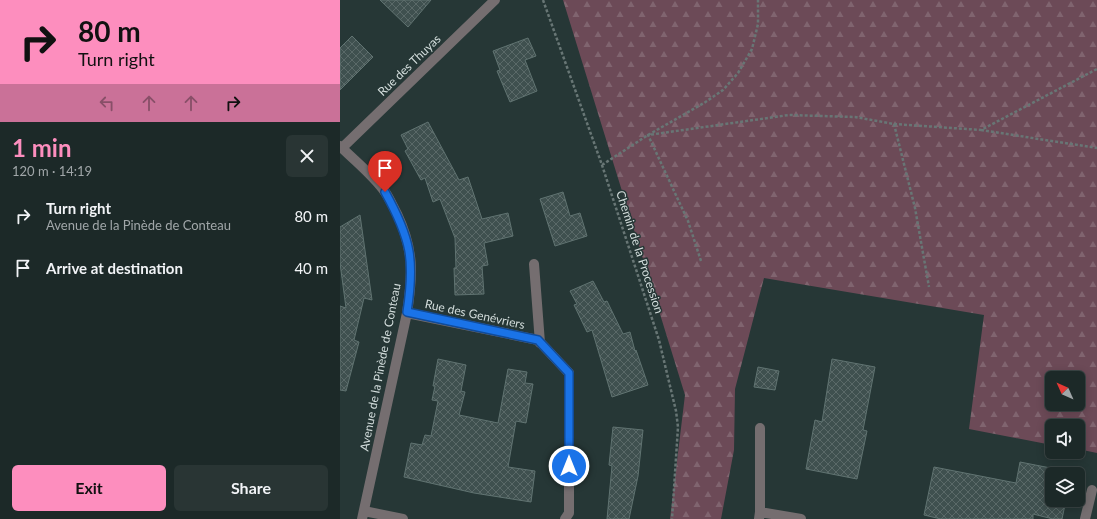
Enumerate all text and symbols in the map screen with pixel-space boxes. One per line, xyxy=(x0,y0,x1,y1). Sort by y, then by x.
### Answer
text: 80 m xyxy=(78,14,141,48)
icon: right xyxy=(12,16,64,68)
street label: Rue des Thuyas xyxy=(374,31,444,99)
text: Turn right xyxy=(78,48,155,70)
icon: left xyxy=(96,92,118,114)
icon: ahead xyxy=(138,92,160,114)
icon: ahead xyxy=(180,92,202,114)
icon: right xyxy=(222,92,244,114)
text: 1 min xyxy=(12,133,72,162)
button: close xyxy=(286,135,328,177)
pin xyxy=(368,151,402,192)
icon: arrive xyxy=(374,157,396,179)
text: 120 m · 14:19 xyxy=(12,163,92,179)
street label: Chemin de la Procession xyxy=(613,189,667,315)
text: Turn right xyxy=(46,199,111,217)
icon: right xyxy=(12,205,34,227)
text: 80 m xyxy=(294,207,328,225)
text: Avenue de la Pinède de Conteau xyxy=(46,217,231,233)
icon: arrive xyxy=(12,257,34,279)
text: Arrive at destination xyxy=(46,259,183,277)
text: 40 m xyxy=(294,259,328,277)
street label: Avenue de la Pinède de Conteau xyxy=(356,282,404,452)
street label: Rue des Genévriers xyxy=(424,296,526,332)
north arrow xyxy=(1045,371,1085,411)
map controls xyxy=(1045,371,1085,507)
button: sound xyxy=(1045,419,1085,459)
position arrow xyxy=(548,445,590,487)
button: Exit xyxy=(12,465,166,511)
button: Share xyxy=(174,465,328,511)
button: layers xyxy=(1045,467,1085,507)

